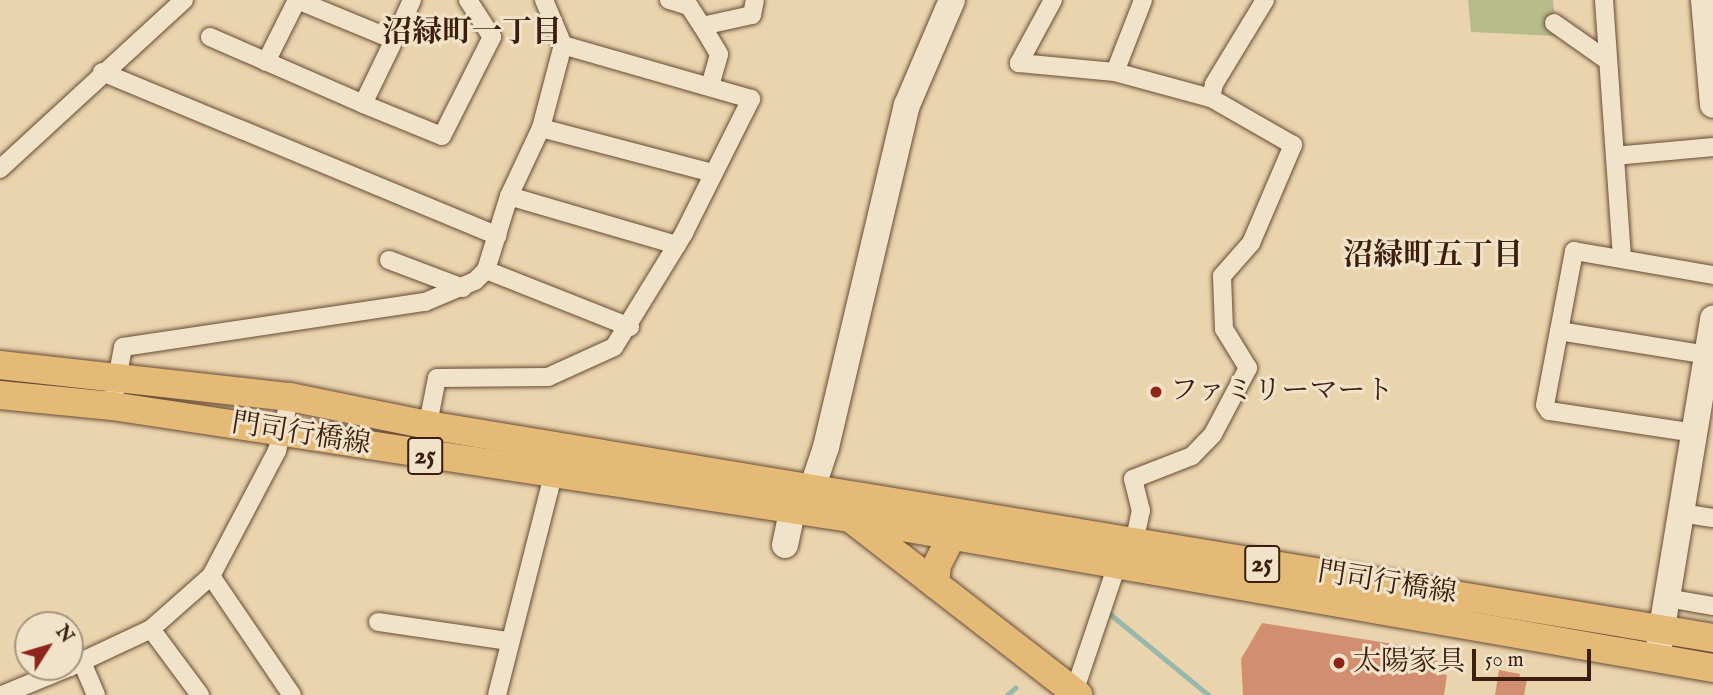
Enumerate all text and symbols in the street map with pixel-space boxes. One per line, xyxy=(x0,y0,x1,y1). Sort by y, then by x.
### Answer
district label: 沼緑町一丁目 xyxy=(382,15,562,51)
district label: 沼緑町五丁目 xyxy=(1343,238,1523,274)
place label: ファミリーマート xyxy=(1170,375,1394,409)
marker: ファミリーマート xyxy=(1148,384,1164,400)
street label: 門司行橋線 xyxy=(229,407,373,463)
road number: 25 xyxy=(406,433,444,478)
road number: 25 xyxy=(1243,542,1281,586)
street label: 門司行橋線 xyxy=(1315,556,1459,612)
north arrow xyxy=(14,611,84,681)
text: N xyxy=(50,621,79,648)
scale bar xyxy=(1475,636,1594,680)
place label: 太陽家具 xyxy=(1353,646,1465,680)
text: 50 m xyxy=(1485,647,1524,674)
marker: 太陽家具 xyxy=(1331,655,1347,671)

